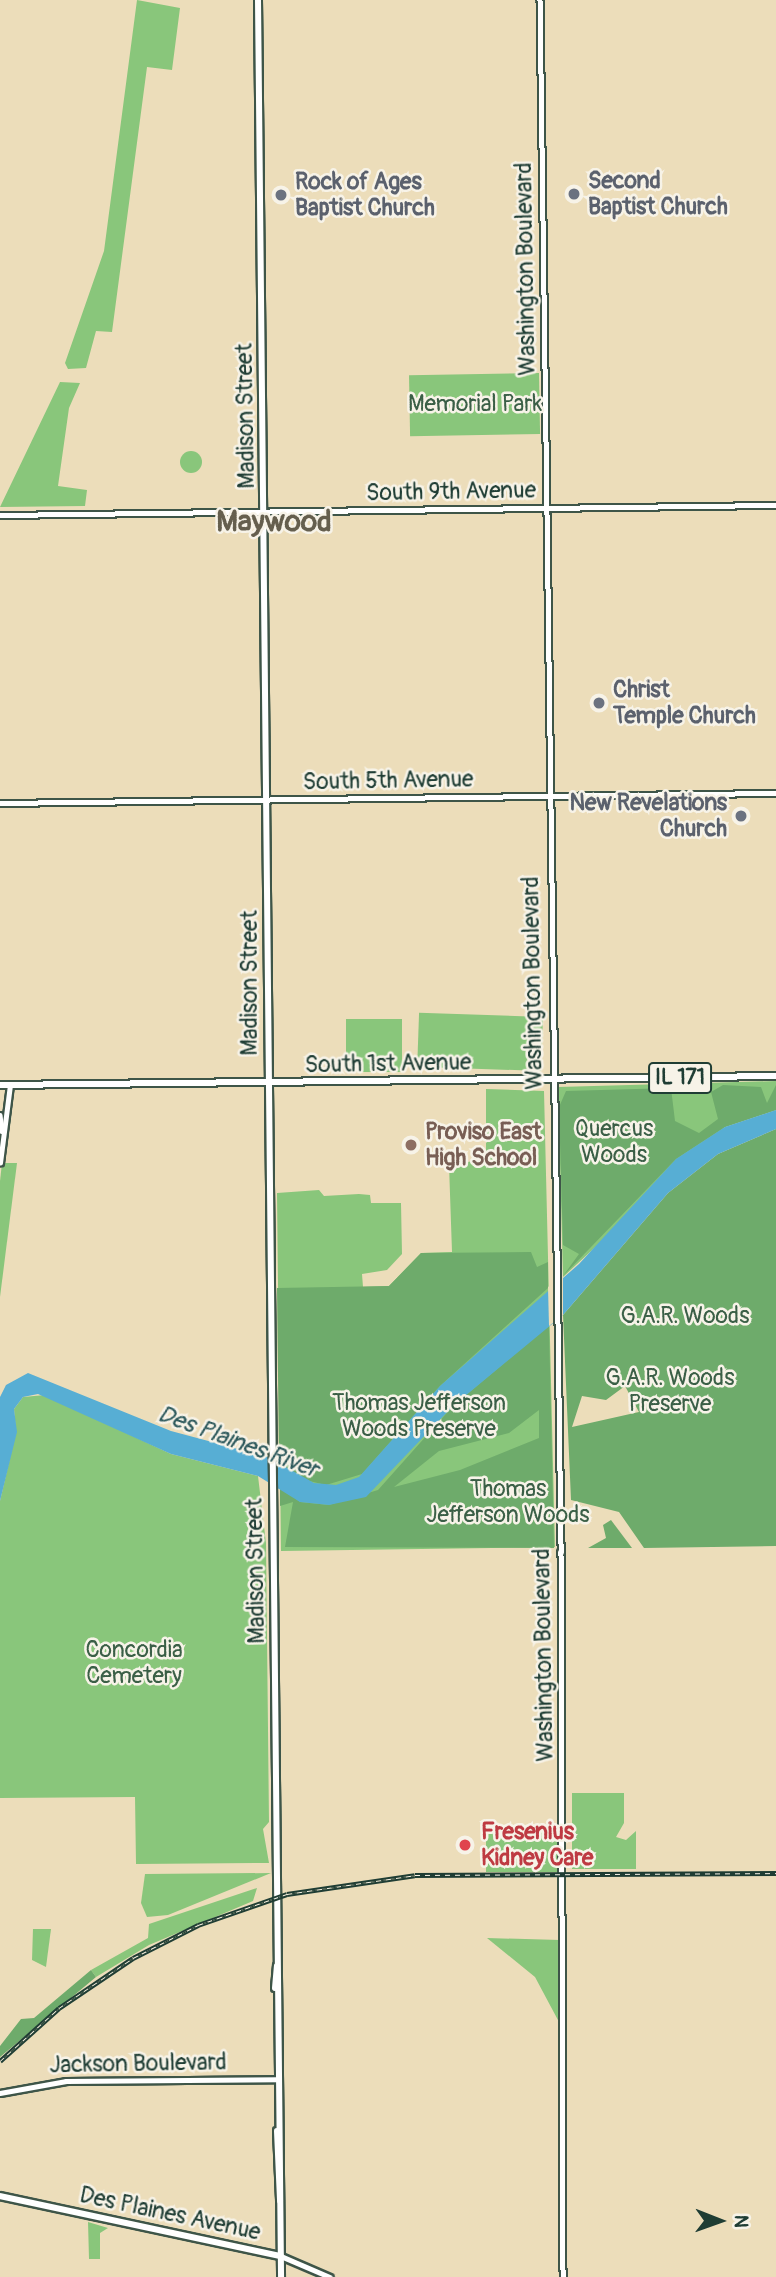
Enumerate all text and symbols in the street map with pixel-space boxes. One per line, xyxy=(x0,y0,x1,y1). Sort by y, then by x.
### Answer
street label: Washington Boulevard xyxy=(510,162,542,376)
place label: Second Baptist Church xyxy=(588,167,728,221)
place label: Rock of Ages Baptist Church xyxy=(295,168,435,222)
marker: Second Baptist Church xyxy=(566,186,582,202)
marker: Rock of Ages Baptist Church xyxy=(273,187,289,203)
street label: Madison Street xyxy=(231,343,261,489)
park label: Memorial Park xyxy=(408,390,542,418)
street label: South 9th Avenue xyxy=(366,477,536,507)
district label: Maywood xyxy=(216,504,332,540)
place label: Christ Temple Church xyxy=(613,676,756,730)
marker: Christ Temple Church xyxy=(591,695,607,711)
street label: South 5th Avenue xyxy=(302,766,474,796)
place label: New Revelations Church xyxy=(569,789,727,843)
marker: New Revelations Church xyxy=(733,808,749,824)
street label: Washington Boulevard xyxy=(517,876,549,1090)
street label: Madison Street xyxy=(236,910,264,1056)
street label: South 1st Avenue xyxy=(304,1049,472,1079)
road number: IL 171 xyxy=(647,1060,713,1096)
park label: Quercus Woods xyxy=(575,1115,653,1169)
place label: Proviso East High School xyxy=(425,1118,542,1172)
marker: Proviso East High School xyxy=(403,1137,419,1153)
park label: G.A.R. Woods xyxy=(621,1302,749,1330)
park label: G.A.R. Woods Preserve xyxy=(606,1364,734,1418)
park label: Thomas Jefferson Woods Preserve xyxy=(332,1389,506,1443)
water label: Des Plaines River xyxy=(154,1400,322,1484)
park label: Thomas Jefferson Woods xyxy=(426,1475,590,1529)
street label: Madison Street xyxy=(241,1498,271,1644)
street label: Washington Boulevard xyxy=(528,1548,560,1762)
park label: Concordia Cemetery xyxy=(85,1636,183,1690)
place label: Fresenius Kidney Care xyxy=(481,1818,593,1872)
marker: Fresenius Kidney Care xyxy=(455,1835,475,1855)
street label: Jackson Boulevard xyxy=(49,2049,227,2079)
street label: Des Plaines Avenue xyxy=(77,2181,263,2247)
north arrow xyxy=(685,2186,755,2256)
text: N xyxy=(729,2215,753,2228)

